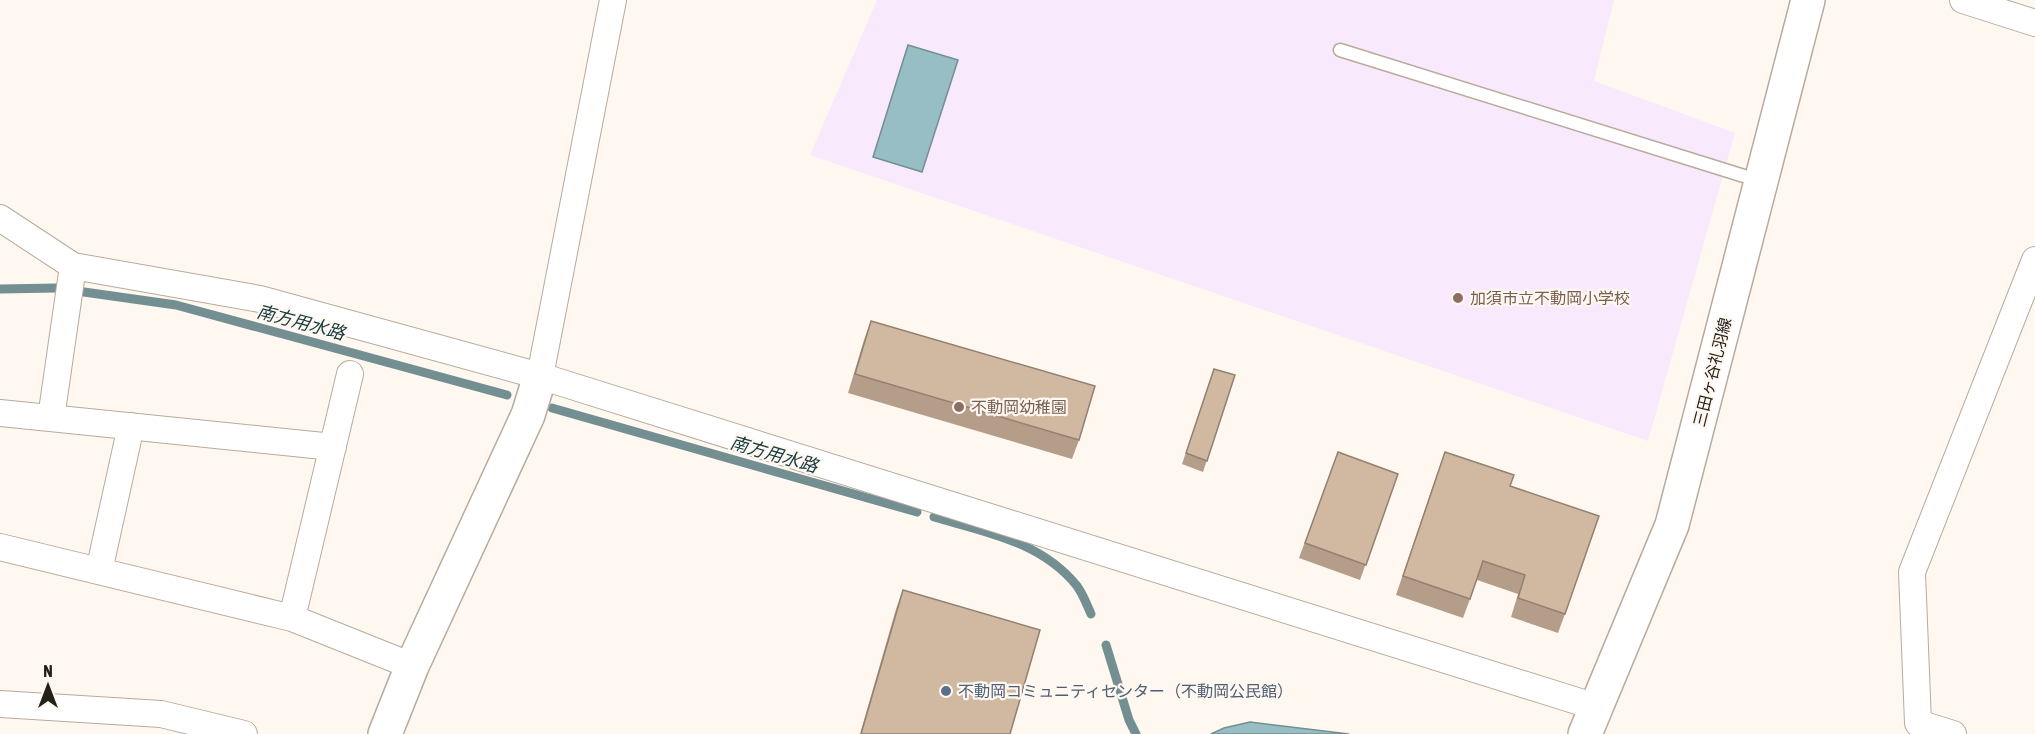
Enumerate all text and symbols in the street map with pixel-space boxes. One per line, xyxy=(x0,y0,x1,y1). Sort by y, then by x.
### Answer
place label: 加須市立不動岡小学校 xyxy=(1470,289,1630,307)
marker: 加須市立不動岡小学校 xyxy=(1451,291,1465,305)
water label: 南方用水路 xyxy=(255,300,349,344)
street label: 三田ヶ谷礼羽線 xyxy=(1690,315,1734,429)
place label: 不動岡幼稚園 xyxy=(971,398,1067,416)
marker: 不動岡幼稚園 xyxy=(952,400,966,414)
water label: 南方用水路 xyxy=(728,432,822,477)
north arrow xyxy=(18,656,78,716)
text: N xyxy=(43,662,53,680)
place label: 不動岡コミュニティセンター（不動岡公民館） xyxy=(958,682,1293,700)
marker: 不動岡コミュニティセンター（不動岡公民館） xyxy=(939,684,953,698)

